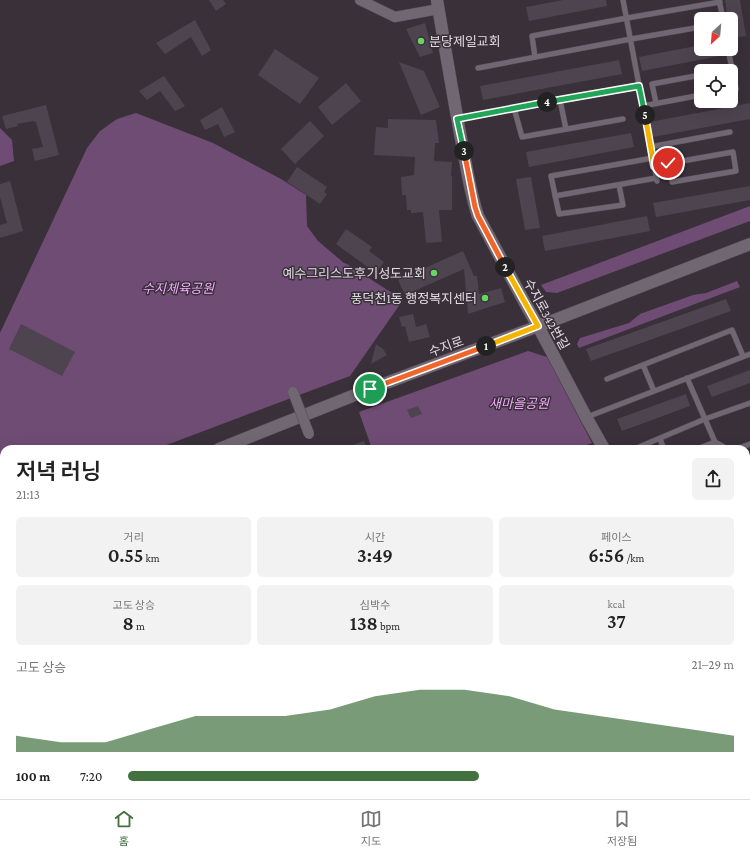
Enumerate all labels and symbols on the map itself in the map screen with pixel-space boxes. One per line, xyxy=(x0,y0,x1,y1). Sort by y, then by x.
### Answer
north arrow xyxy=(694,12,738,56)
place label: 분당제일교회 xyxy=(429,34,501,49)
marker: 분당제일교회 xyxy=(416,36,426,46)
pin: 4 xyxy=(537,92,557,112)
pin: 5 xyxy=(635,105,655,125)
pin: 3 xyxy=(454,141,474,161)
pin xyxy=(651,146,685,180)
pin: 2 xyxy=(495,257,515,277)
place label: 예수그리스도후기성도교회 xyxy=(282,266,426,281)
marker: 예수그리스도후기성도교회 xyxy=(429,268,439,278)
street label: 수지로342번길 xyxy=(521,276,572,352)
park label: 수지체육공원 xyxy=(142,281,215,296)
place label: 풍덕천1동 행정복지센터 xyxy=(351,291,477,306)
marker: 풍덕천1동 행정복지센터 xyxy=(480,293,490,303)
street label: 수지로 xyxy=(427,333,466,360)
pin: 1 xyxy=(476,336,496,356)
pin xyxy=(353,372,387,406)
park label: 새마을공원 xyxy=(489,396,550,411)

